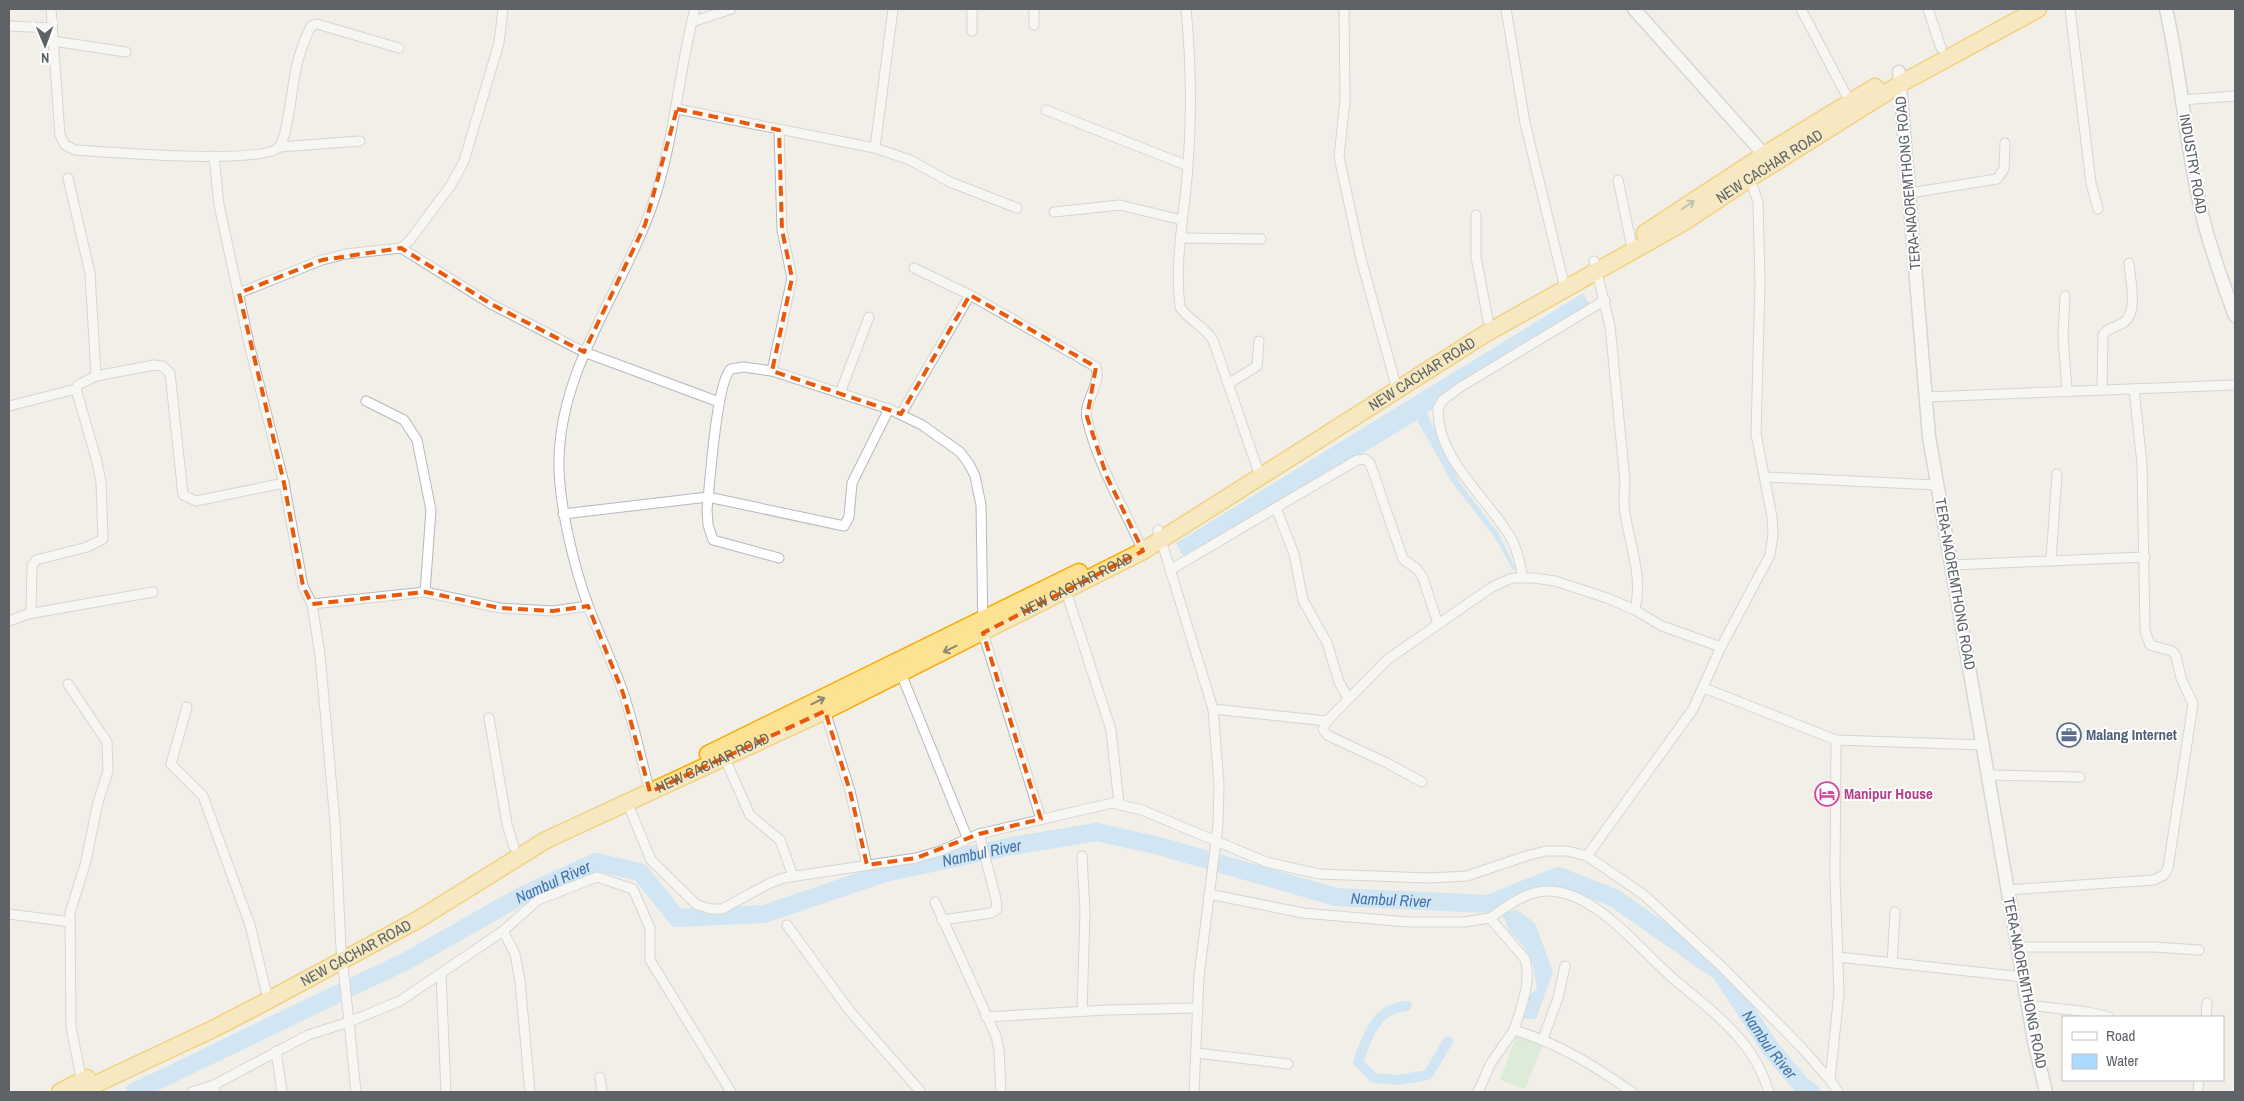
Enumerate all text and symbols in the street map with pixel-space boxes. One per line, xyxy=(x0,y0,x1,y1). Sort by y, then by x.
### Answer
north arrow xyxy=(20,20,70,70)
text: N xyxy=(41,49,50,67)
street label: TERA-NAOREMTHONG ROAD xyxy=(1889,95,1926,271)
street label: INDUSTRY ROAD xyxy=(2174,112,2213,216)
street label: NEW CACHAR ROAD xyxy=(1712,124,1827,208)
one-way arrow xyxy=(1681,200,1695,210)
street label: NEW CACHAR ROAD xyxy=(1364,332,1479,415)
street label: TERA-NAOREMTHONG ROAD xyxy=(1930,496,1981,672)
street label: NEW CACHAR ROAD xyxy=(1016,547,1136,621)
one-way arrow xyxy=(943,645,958,654)
one-way arrow xyxy=(810,696,825,705)
office icon: Malang Internet xyxy=(2056,722,2082,748)
place label: Malang Internet xyxy=(2086,724,2177,745)
street label: NEW CACHAR ROAD xyxy=(652,727,773,798)
hotel icon: Manipur House xyxy=(1814,781,1840,807)
place label: Manipur House xyxy=(1844,783,1933,804)
water label: Nambul River xyxy=(940,834,1023,872)
water label: Nambul River xyxy=(512,855,595,908)
water label: Nambul River xyxy=(1350,887,1432,912)
street label: TERA-NAOREMTHONG ROAD xyxy=(1999,895,2052,1071)
street label: NEW CACHAR ROAD xyxy=(297,914,415,991)
water label: Nambul River xyxy=(1737,1006,1803,1084)
legend xyxy=(2062,1016,2224,1081)
text: Road xyxy=(2106,1025,2135,1046)
text: Water xyxy=(2106,1050,2138,1071)

